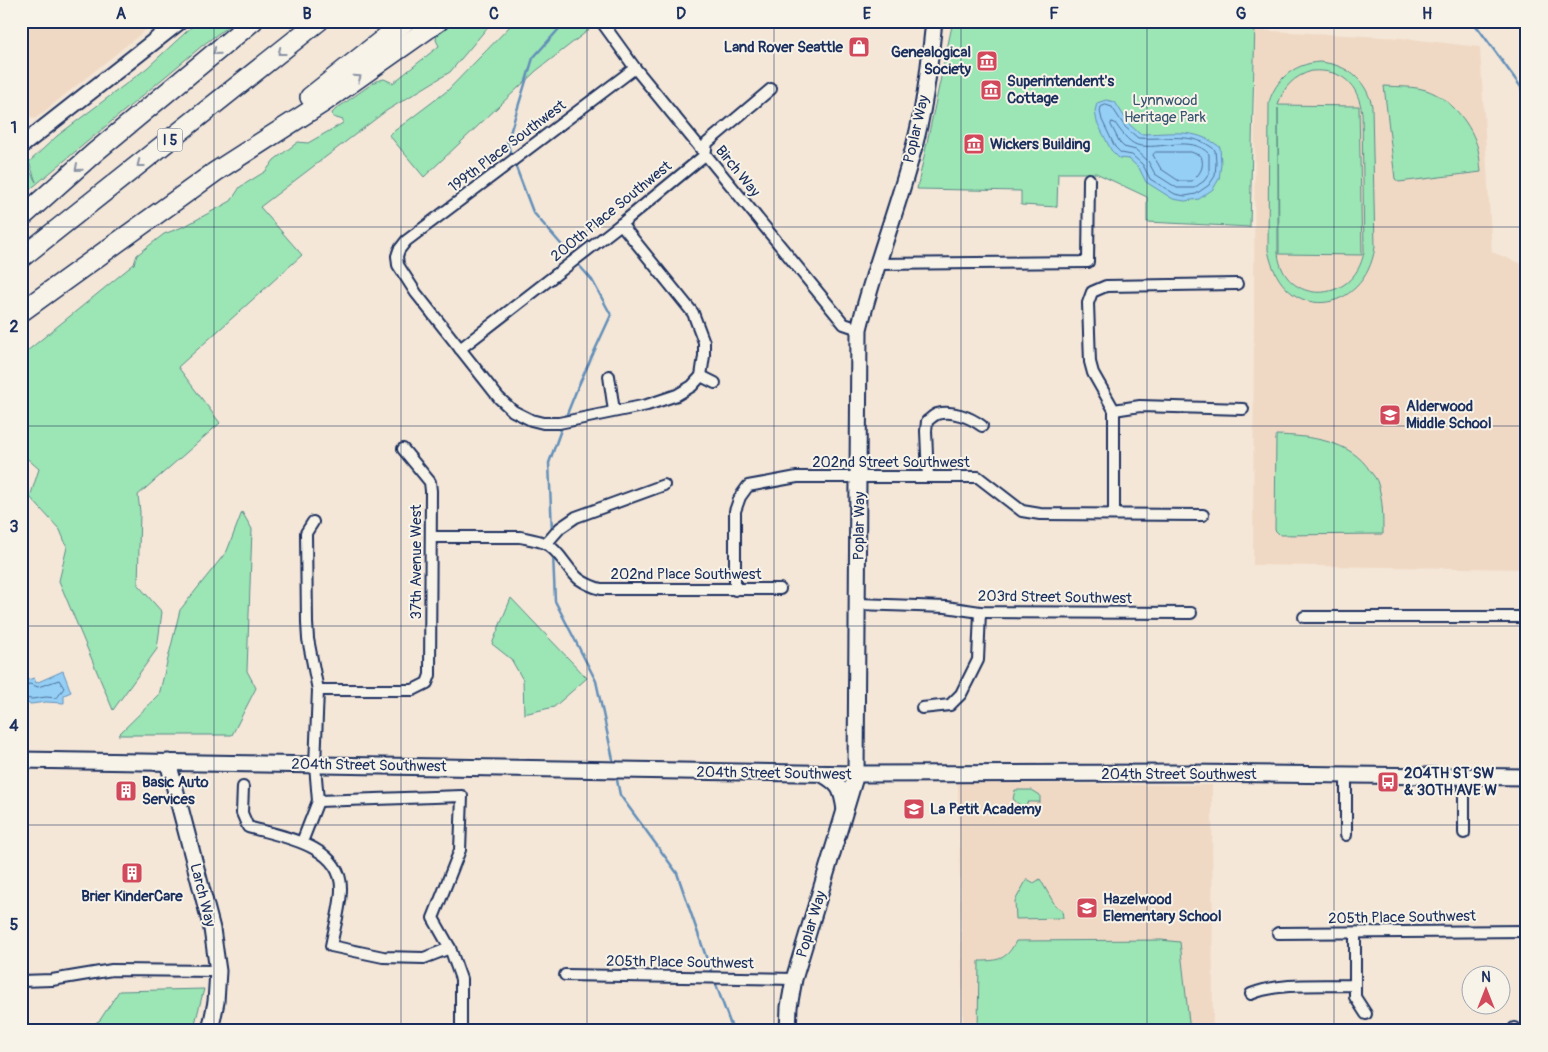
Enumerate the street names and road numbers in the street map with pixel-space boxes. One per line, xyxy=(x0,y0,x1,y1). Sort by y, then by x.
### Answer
street label: Poplar Way xyxy=(899,93,934,165)
street label: 199th Place Southwest xyxy=(445,95,571,197)
road number: I 5 xyxy=(158,128,182,152)
street label: Birch Way xyxy=(711,142,764,201)
street label: 200th Place Southwest xyxy=(547,156,676,266)
street label: 202nd Street Southwest xyxy=(812,453,971,472)
street label: Poplar Way xyxy=(849,491,870,561)
street label: 37th Avenue West xyxy=(407,504,426,619)
street label: 202nd Place Southwest xyxy=(611,565,762,584)
street label: 203rd Street Southwest xyxy=(978,587,1133,608)
street label: 204th Street Southwest xyxy=(291,755,448,776)
street label: 204th Street Southwest xyxy=(696,763,853,784)
street label: 204th Street Southwest xyxy=(1101,765,1258,784)
street label: Larch Way xyxy=(185,861,220,929)
street label: Poplar Way xyxy=(792,888,831,960)
street label: 205th Place Southwest xyxy=(1328,907,1477,928)
street label: 205th Place Southwest xyxy=(606,952,755,973)

